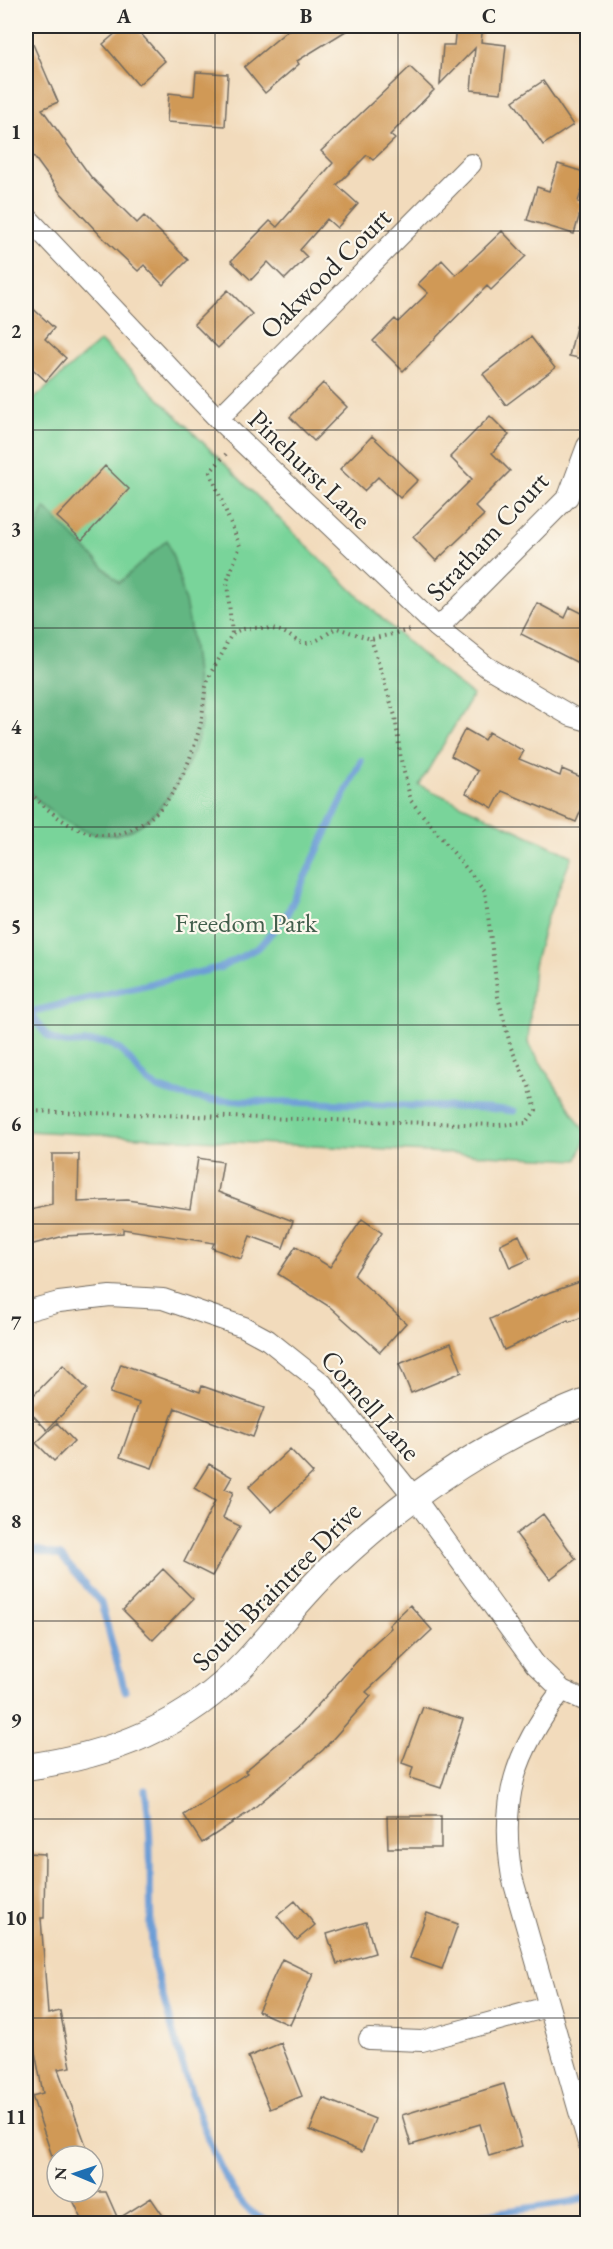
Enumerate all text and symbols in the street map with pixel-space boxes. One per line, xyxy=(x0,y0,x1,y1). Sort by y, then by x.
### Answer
text: A xyxy=(116,3,132,29)
text: B xyxy=(300,3,312,29)
text: C xyxy=(482,3,496,29)
text: 1 xyxy=(11,119,21,145)
street label: Oakwood Court xyxy=(252,199,399,346)
text: 2 xyxy=(11,318,22,344)
street label: Pinehurst Lane xyxy=(241,402,379,536)
street label: Stratham Court xyxy=(418,463,556,608)
text: 3 xyxy=(11,516,21,542)
text: 4 xyxy=(11,714,22,740)
park label: Freedom Park xyxy=(175,905,318,940)
text: 5 xyxy=(11,913,21,939)
text: 6 xyxy=(11,1111,22,1137)
text: 7 xyxy=(11,1310,22,1336)
street label: Cornell Lane xyxy=(313,1342,429,1468)
street label: South Braintree Drive xyxy=(184,1494,368,1678)
text: 8 xyxy=(11,1508,21,1534)
text: 9 xyxy=(11,1707,22,1733)
text: 10 xyxy=(5,1905,27,1931)
text: 11 xyxy=(5,2104,27,2130)
north arrow xyxy=(45,2144,105,2204)
text: N xyxy=(50,2167,71,2180)

